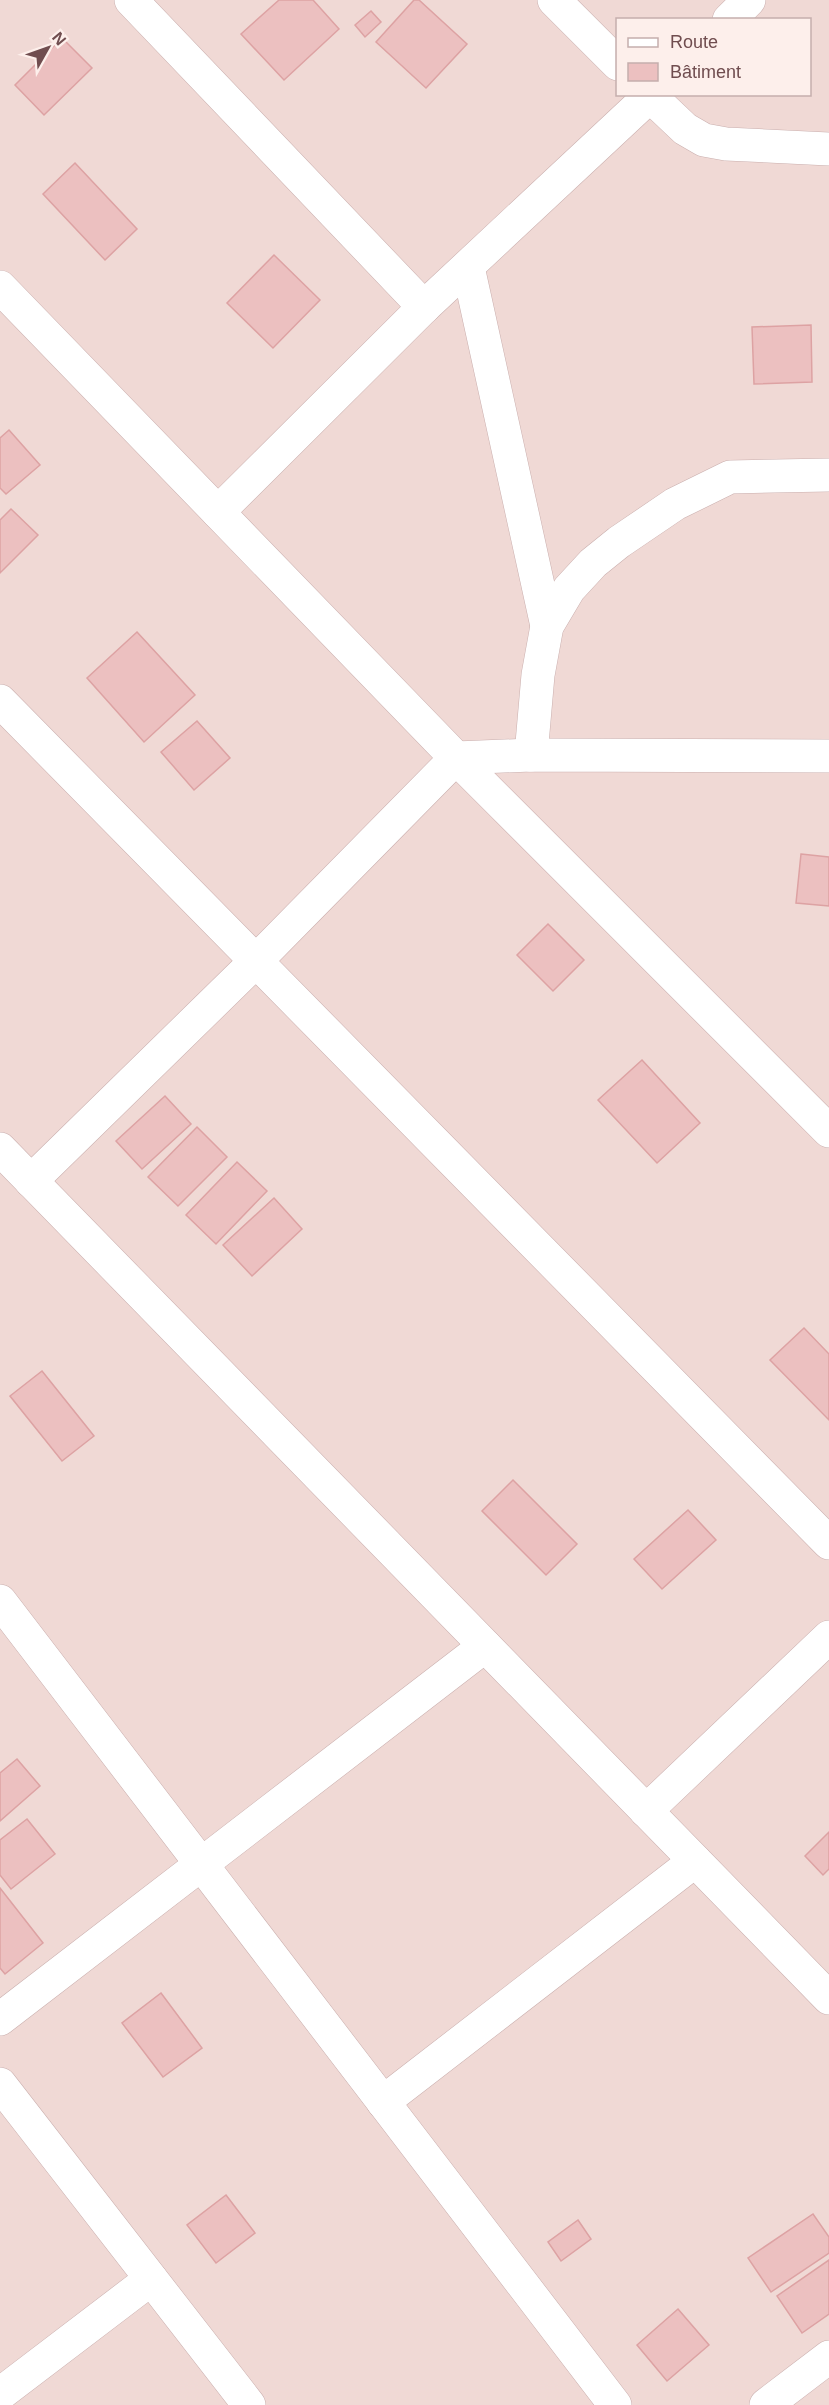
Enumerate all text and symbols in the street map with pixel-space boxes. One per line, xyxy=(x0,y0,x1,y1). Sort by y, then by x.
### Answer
north arrow xyxy=(18,18,78,78)
legend xyxy=(616,18,811,96)
text: N xyxy=(49,29,69,49)
text: Route xyxy=(670,32,718,52)
text: Bâtiment xyxy=(670,62,741,82)

